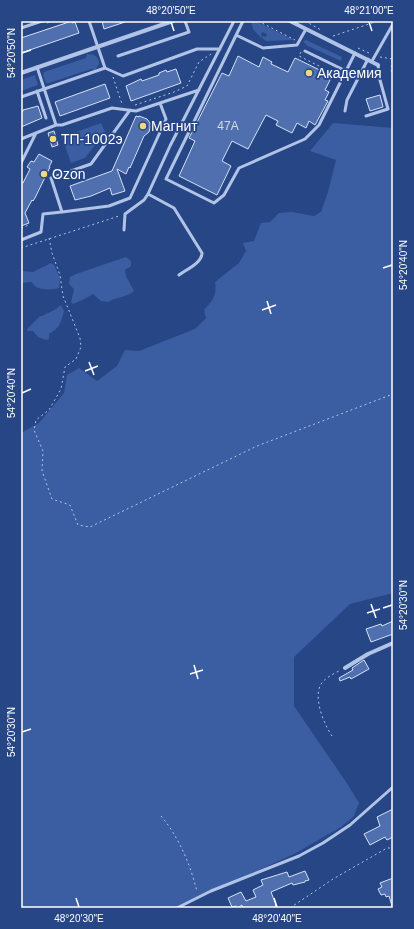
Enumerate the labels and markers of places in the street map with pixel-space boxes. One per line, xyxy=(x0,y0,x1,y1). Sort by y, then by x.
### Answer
place label: Академия xyxy=(317,65,382,81)
marker: Академия xyxy=(304,68,314,78)
place label: Магнит xyxy=(151,118,198,134)
marker: Магнит xyxy=(138,121,148,131)
place label: ТП-1002э xyxy=(61,131,123,147)
marker: ТП-1002э xyxy=(48,134,58,144)
place label: Ozon xyxy=(52,166,85,182)
marker: Ozon xyxy=(39,169,49,179)

